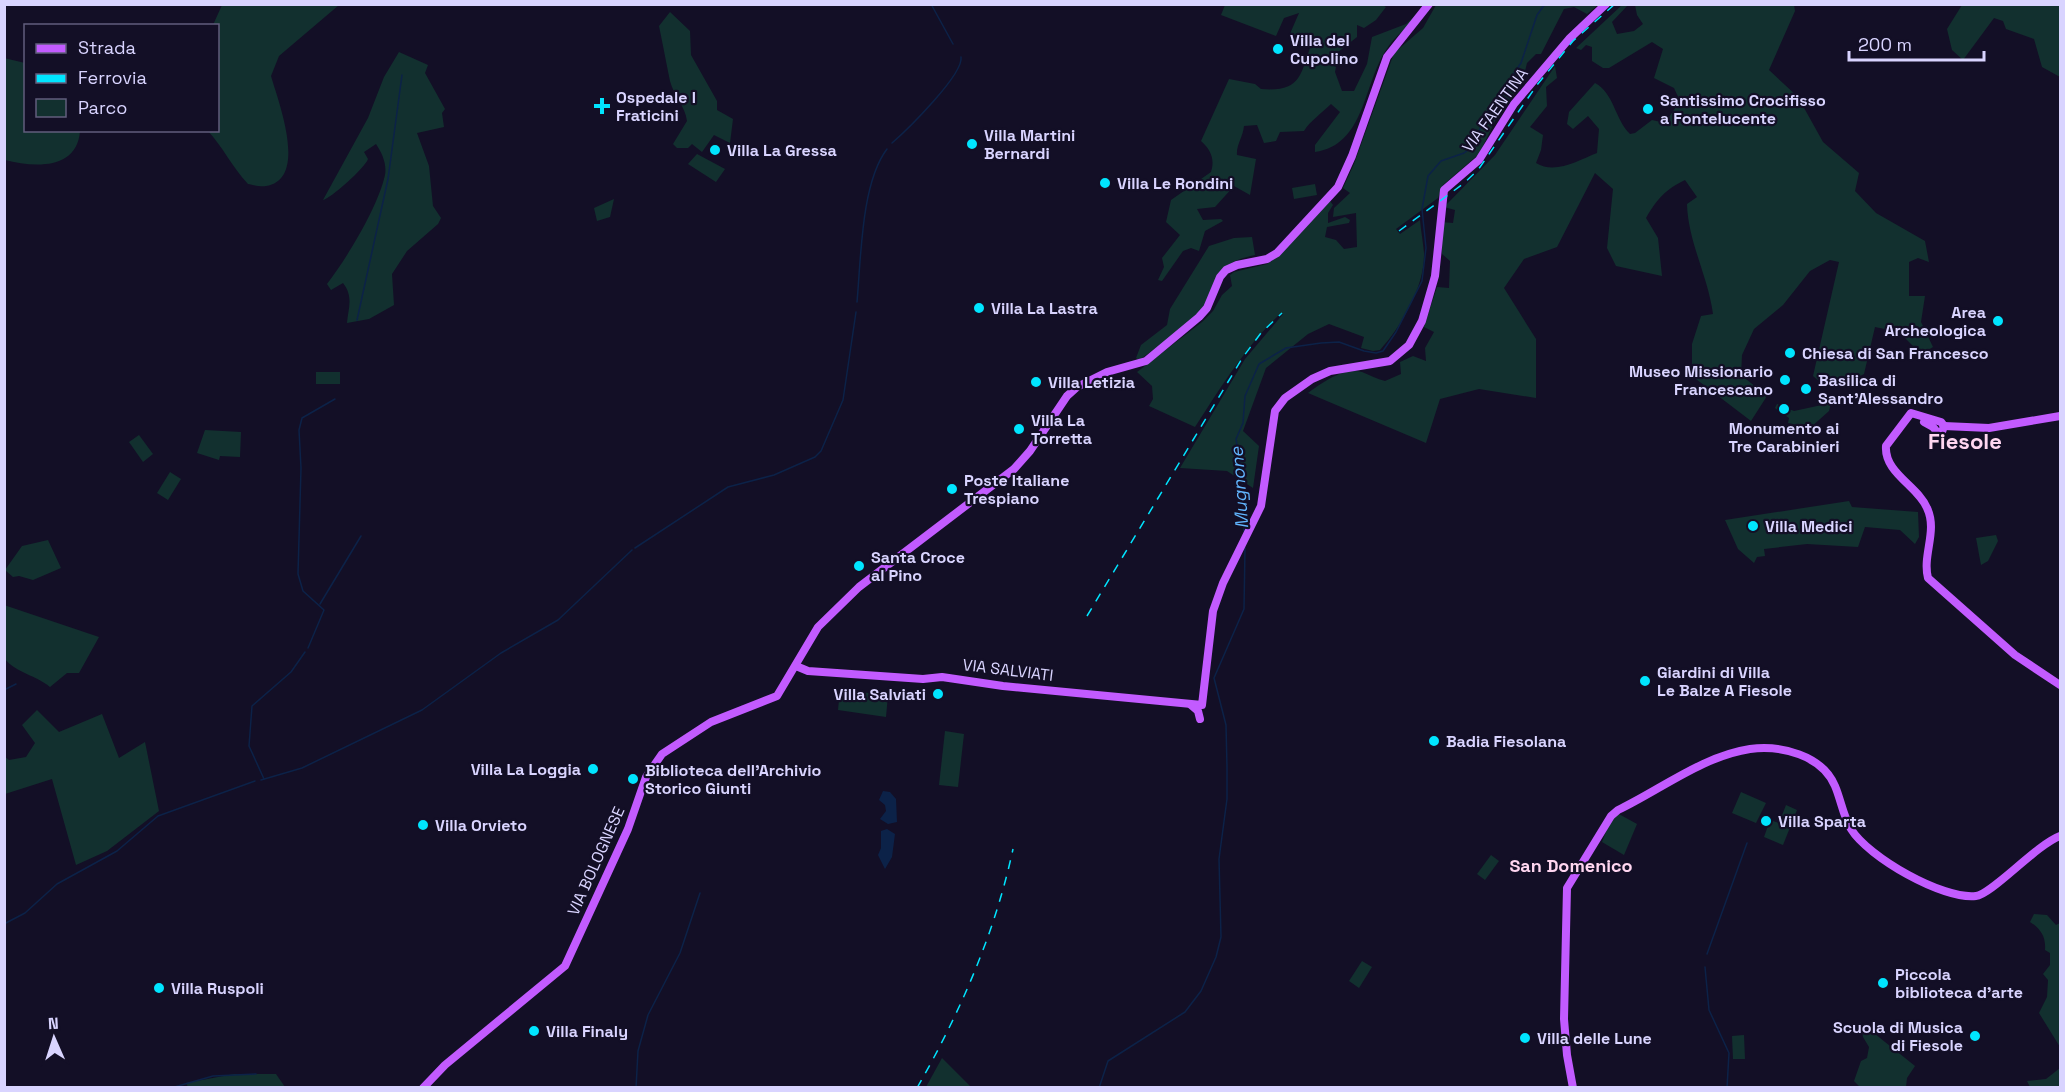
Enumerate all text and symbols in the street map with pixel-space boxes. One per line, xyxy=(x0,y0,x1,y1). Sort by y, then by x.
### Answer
legend xyxy=(24,24,219,132)
scale bar xyxy=(1849,24,1984,62)
place label: Villa del Cupolino xyxy=(1290,30,1359,69)
text: 200 m xyxy=(1858,33,1912,56)
text: Strada xyxy=(78,36,136,59)
marker: Villa del Cupolino xyxy=(1271,42,1285,56)
street label: VIA FAENTINA xyxy=(1457,64,1533,156)
text: Ferrovia xyxy=(78,66,147,89)
place label: Ospedale I Fraticini xyxy=(616,87,696,126)
place label: Santissimo Crocifisso a Fontelucente xyxy=(1660,90,1826,129)
text: Parco xyxy=(78,96,127,119)
marker: Ospedale I Fraticini xyxy=(593,97,611,115)
marker: Santissimo Crocifisso a Fontelucente xyxy=(1641,102,1655,116)
place label: Villa Martini Bernardi xyxy=(984,125,1075,164)
marker: Villa Martini Bernardi xyxy=(965,137,979,151)
place label: Villa La Gressa xyxy=(727,140,837,161)
marker: Villa La Gressa xyxy=(708,143,722,157)
place label: Villa Le Rondini xyxy=(1117,173,1233,194)
marker: Villa Le Rondini xyxy=(1098,176,1112,190)
place label: Villa La Lastra xyxy=(991,298,1098,319)
marker: Villa La Lastra xyxy=(972,301,986,315)
place label: Area Archeologica xyxy=(1884,302,1986,341)
marker: Area Archeologica xyxy=(1991,314,2005,328)
place label: Chiesa di San Francesco xyxy=(1802,343,1989,364)
marker: Chiesa di San Francesco xyxy=(1783,346,1797,360)
place label: Museo Missionario Francescano xyxy=(1629,361,1773,400)
place label: Basilica di Sant'Alessandro xyxy=(1818,370,1943,409)
place label: Villa Letizia xyxy=(1048,372,1135,393)
marker: Museo Missionario Francescano xyxy=(1778,373,1792,387)
marker: Villa Letizia xyxy=(1029,375,1043,389)
marker: Basilica di Sant'Alessandro xyxy=(1799,382,1813,396)
marker: Monumento ai Tre Carabinieri xyxy=(1777,402,1791,416)
place label: Villa La Torretta xyxy=(1031,410,1092,449)
place label: Monumento ai Tre Carabinieri xyxy=(1728,418,1840,457)
marker: Villa La Torretta xyxy=(1012,422,1026,436)
district label: Fiesole xyxy=(1928,427,2002,455)
water label: Mugnone xyxy=(1225,445,1253,530)
place label: Poste Italiane Trespiano xyxy=(964,470,1069,509)
marker: Poste Italiane Trespiano xyxy=(945,482,959,496)
place label: Villa Medici xyxy=(1765,516,1852,537)
marker: Villa Medici xyxy=(1746,519,1760,533)
place label: Santa Croce al Pino xyxy=(871,547,965,586)
marker: Santa Croce al Pino xyxy=(852,559,866,573)
street label: VIA SALVIATI xyxy=(962,654,1054,686)
place label: Giardini di Villa Le Balze A Fiesole xyxy=(1657,662,1792,701)
marker: Giardini di Villa Le Balze A Fiesole xyxy=(1638,674,1652,688)
place label: Villa Salviati xyxy=(834,684,926,705)
marker: Villa Salviati xyxy=(931,687,945,701)
place label: Badia Fiesolana xyxy=(1446,731,1566,752)
marker: Badia Fiesolana xyxy=(1427,734,1441,748)
place label: Villa La Loggia xyxy=(471,759,581,780)
place label: Biblioteca dell'Archivio Storico Giunti xyxy=(645,760,821,799)
marker: Villa La Loggia xyxy=(586,762,600,776)
marker: Biblioteca dell'Archivio Storico Giunti xyxy=(626,772,640,786)
street label: VIA BOLOGNESE xyxy=(563,803,629,919)
place label: Villa Sparta xyxy=(1778,811,1866,832)
marker: Villa Sparta xyxy=(1759,814,1773,828)
place label: Villa Orvieto xyxy=(435,815,527,836)
marker: Villa Orvieto xyxy=(416,818,430,832)
district label: San Domenico xyxy=(1509,854,1633,877)
place label: Piccola biblioteca d'arte xyxy=(1895,964,2023,1003)
marker: Piccola biblioteca d'arte xyxy=(1876,976,1890,990)
place label: Villa Ruspoli xyxy=(171,978,264,999)
marker: Villa Ruspoli xyxy=(152,981,166,995)
north arrow xyxy=(24,1008,84,1068)
text: N xyxy=(47,1013,59,1034)
place label: Scuola di Musica di Fiesole xyxy=(1833,1017,1963,1056)
place label: Villa Finaly xyxy=(546,1021,628,1042)
marker: Villa Finaly xyxy=(527,1024,541,1038)
place label: Villa delle Lune xyxy=(1537,1028,1652,1049)
marker: Scuola di Musica di Fiesole xyxy=(1968,1029,1982,1043)
marker: Villa delle Lune xyxy=(1518,1031,1532,1045)

